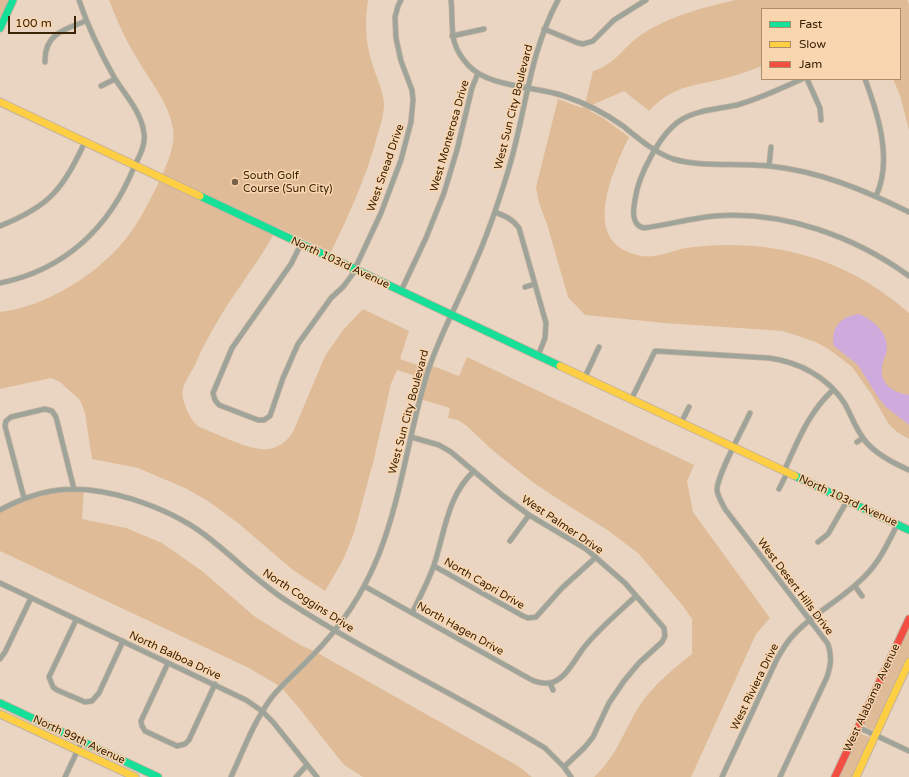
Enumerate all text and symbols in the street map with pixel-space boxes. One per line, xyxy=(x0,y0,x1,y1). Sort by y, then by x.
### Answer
scale bar xyxy=(10,8,78,34)
legend xyxy=(761,8,901,80)
text: 100 m xyxy=(15,16,52,30)
text: Fast xyxy=(799,17,822,31)
text: Slow xyxy=(799,37,826,51)
street label: West Sun City Boulevard xyxy=(492,43,536,171)
text: Jam xyxy=(799,57,822,71)
street label: West Monterosa Drive xyxy=(428,79,472,193)
street label: West Snead Drive xyxy=(365,122,407,214)
place label: South Golf Course (Sun City) xyxy=(243,169,332,195)
marker: South Golf Course (Sun City) xyxy=(230,177,240,187)
street label: North 103rd Avenue xyxy=(289,234,391,292)
street label: West Sun City Boulevard xyxy=(386,348,432,476)
street label: North 103rd Avenue xyxy=(797,472,899,530)
street label: West Palmer Drive xyxy=(519,493,605,557)
street label: West Desert Hills Drive xyxy=(754,536,836,638)
street label: North Capri Drive xyxy=(441,556,527,612)
street label: North Coggins Drive xyxy=(260,567,356,635)
street label: North Hagen Drive xyxy=(414,600,506,658)
street label: North Balboa Drive xyxy=(127,629,223,683)
street label: West Riviera Drive xyxy=(728,641,782,733)
street label: West Alabama Avenue xyxy=(841,642,903,754)
street label: North 99th Avenue xyxy=(31,713,127,767)

